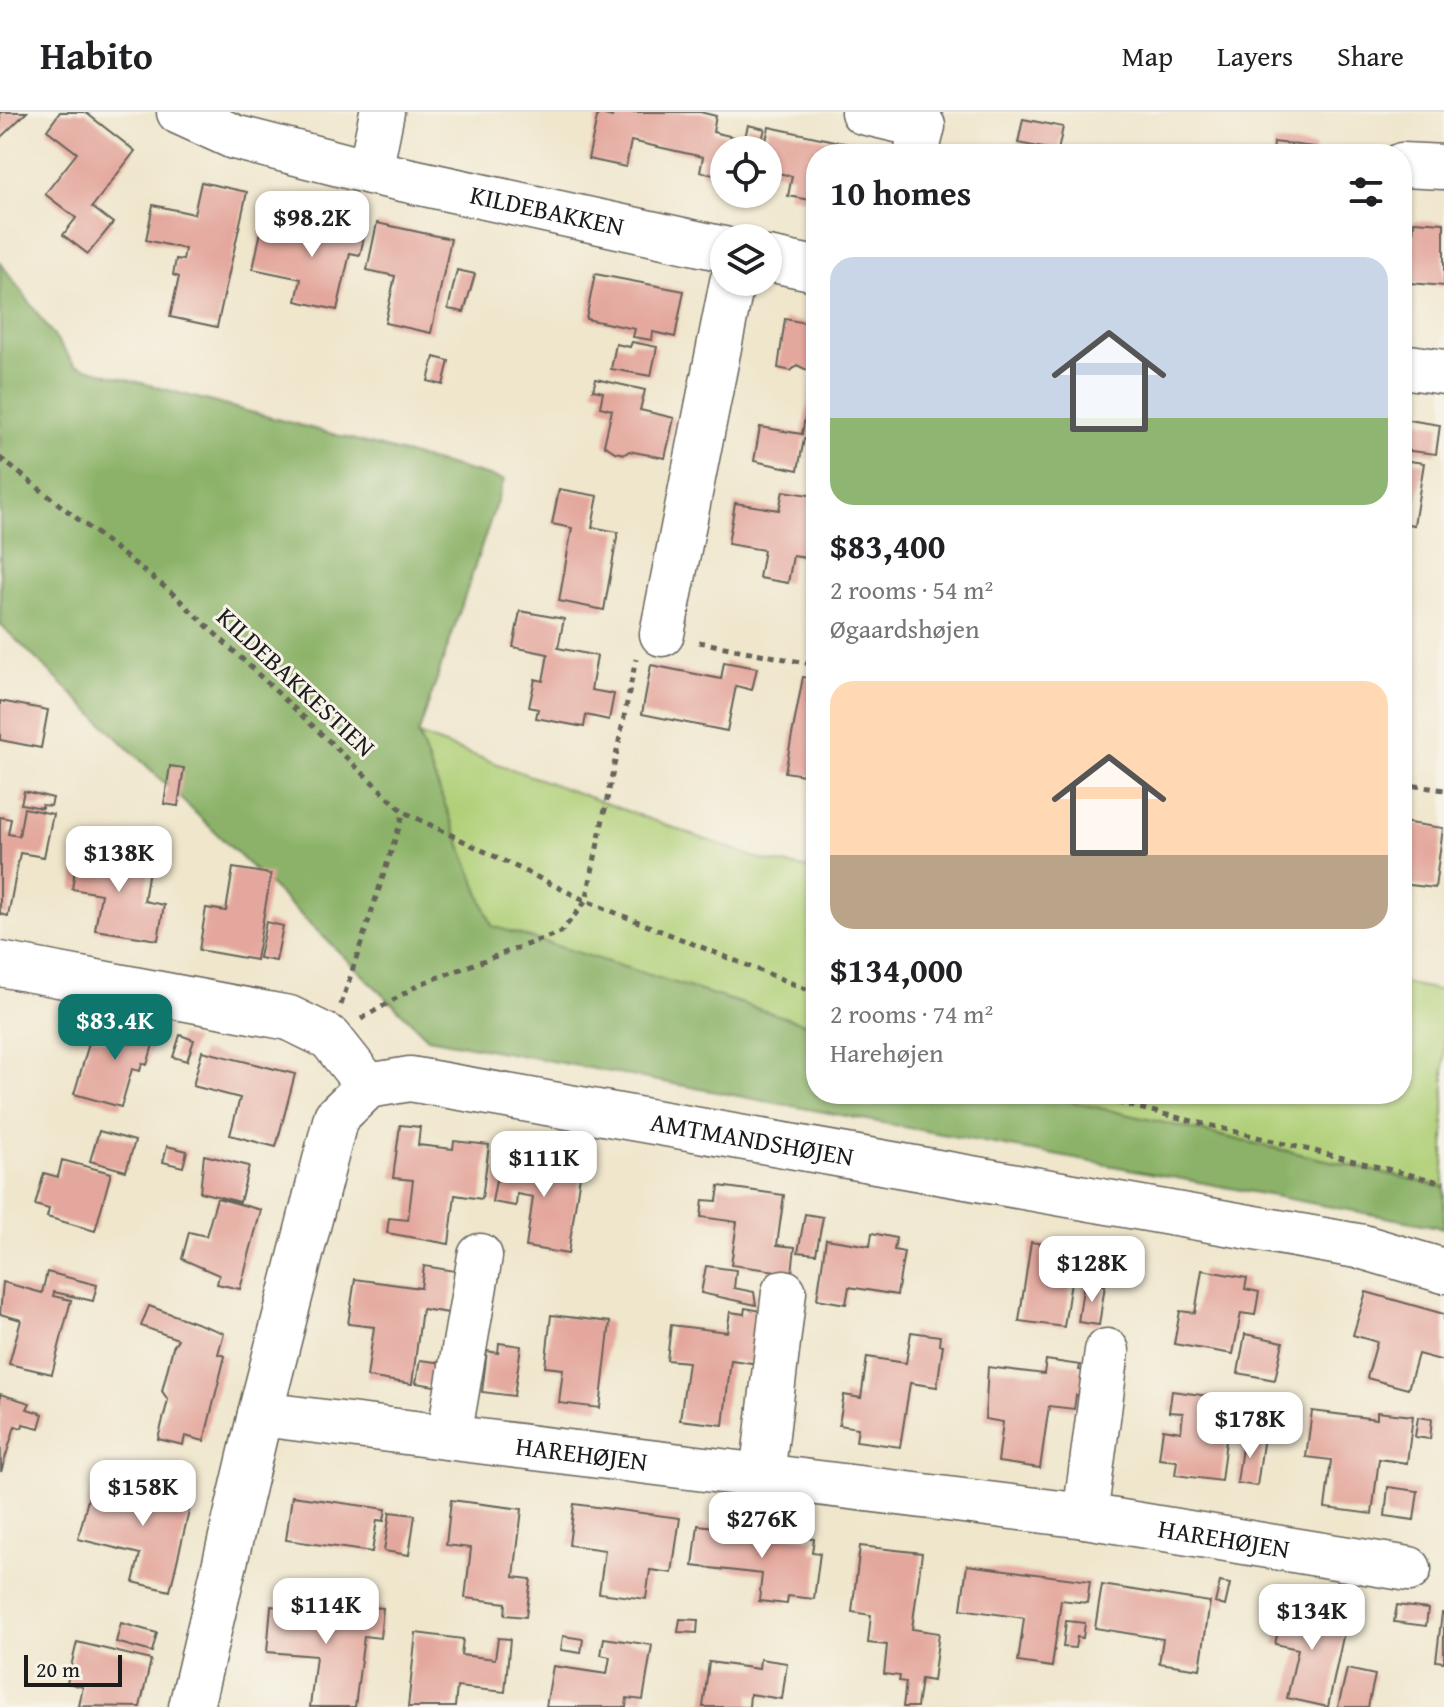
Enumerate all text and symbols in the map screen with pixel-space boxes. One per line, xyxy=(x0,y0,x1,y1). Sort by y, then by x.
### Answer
text: Habito xyxy=(40,27,153,83)
text: Map xyxy=(1122,35,1173,76)
text: Layers xyxy=(1217,35,1293,76)
text: Share xyxy=(1337,35,1404,76)
map controls xyxy=(710,136,782,296)
button: locate xyxy=(710,136,782,208)
text: 10 homes xyxy=(830,168,971,217)
icon: filters xyxy=(1344,170,1388,214)
street label: KILDEBAKKEN xyxy=(467,174,628,246)
pin: $98.2K xyxy=(247,191,377,259)
text: $98.2K xyxy=(273,197,351,236)
button: layers xyxy=(710,224,782,296)
icon: home xyxy=(1037,309,1181,453)
text: $83,400 xyxy=(830,521,945,570)
text: 2 rooms · 54 m² xyxy=(830,570,993,609)
street label: KILDEBAKKESTIEN xyxy=(208,598,385,766)
text: Øgaardshøjen xyxy=(830,609,980,648)
icon: home xyxy=(1037,733,1181,877)
pin: $138K xyxy=(63,826,175,894)
text: $138K xyxy=(84,832,154,871)
text: $134,000 xyxy=(830,945,963,994)
pin: $83.4K xyxy=(50,994,180,1062)
text: 2 rooms · 74 m² xyxy=(830,994,993,1033)
text: $83.4K xyxy=(76,1000,154,1039)
text: Harehøjen xyxy=(830,1033,944,1072)
street label: AMTMANDSHØJEN xyxy=(647,1102,857,1176)
pin: $111K xyxy=(488,1131,600,1199)
text: $111K xyxy=(509,1137,579,1176)
pin: $128K xyxy=(1036,1236,1148,1304)
text: $128K xyxy=(1057,1242,1127,1281)
pin: $178K xyxy=(1194,1392,1306,1460)
text: $178K xyxy=(1215,1398,1285,1437)
street label: HAREHØJEN xyxy=(513,1426,650,1481)
pin: $158K xyxy=(87,1460,199,1528)
text: $158K xyxy=(108,1466,178,1505)
pin: $276K xyxy=(706,1492,818,1560)
text: $276K xyxy=(727,1498,797,1537)
street label: HAREHØJEN xyxy=(1155,1508,1293,1568)
pin: $114K xyxy=(270,1578,382,1646)
text: $114K xyxy=(291,1584,361,1623)
pin: $134K xyxy=(1256,1584,1368,1652)
text: $134K xyxy=(1277,1590,1347,1629)
scale bar xyxy=(24,1651,122,1687)
text: 20 m xyxy=(36,1653,80,1685)

